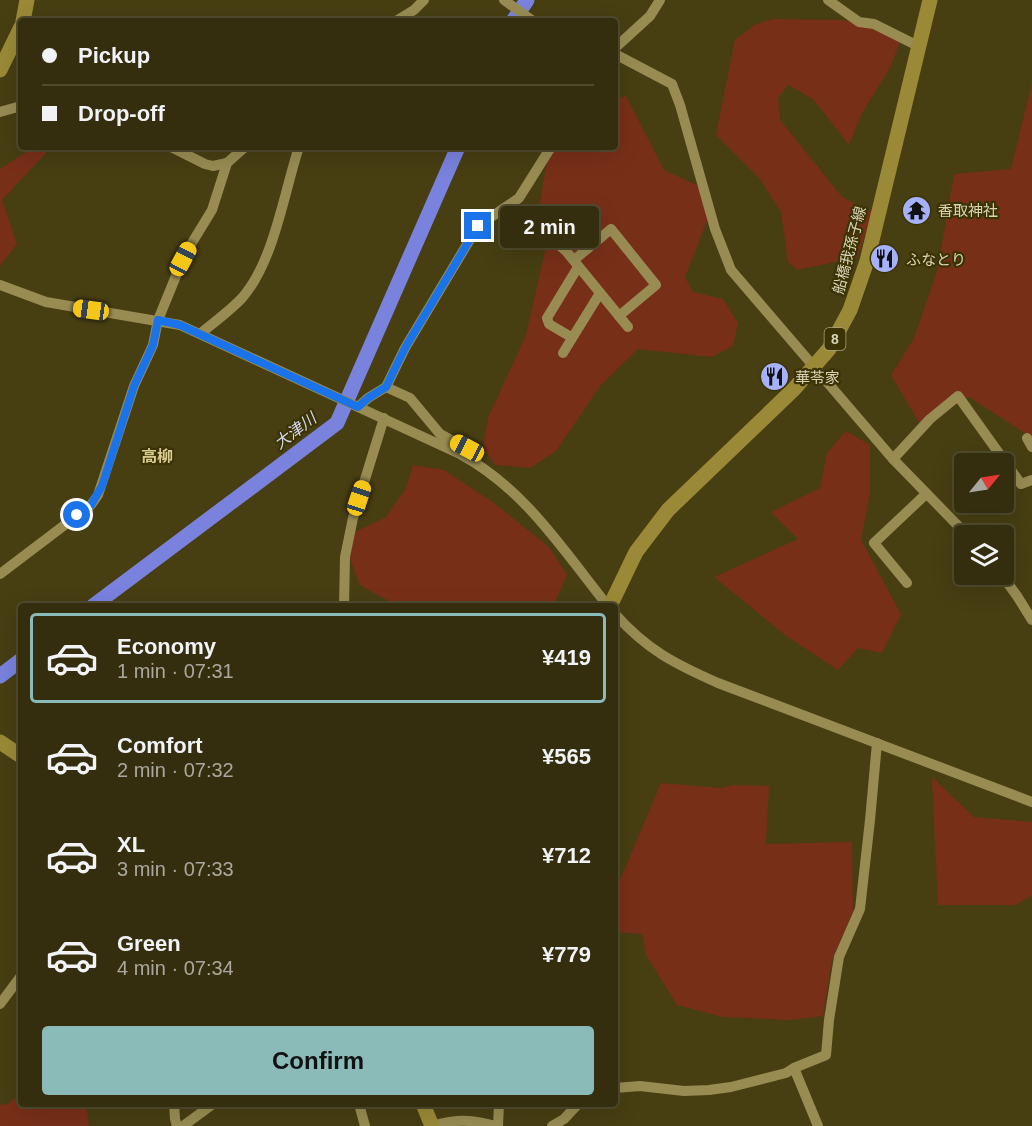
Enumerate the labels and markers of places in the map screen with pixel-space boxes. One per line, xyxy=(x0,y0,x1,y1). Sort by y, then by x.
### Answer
temple icon: 香取神社 xyxy=(901,194,933,226)
place label: 香取神社 xyxy=(938,202,998,219)
restaurant icon: ふなとり xyxy=(869,243,901,275)
place label: ふなとり xyxy=(906,251,966,268)
restaurant icon: 華苓家 xyxy=(758,361,790,393)
place label: 華苓家 xyxy=(795,369,840,386)

